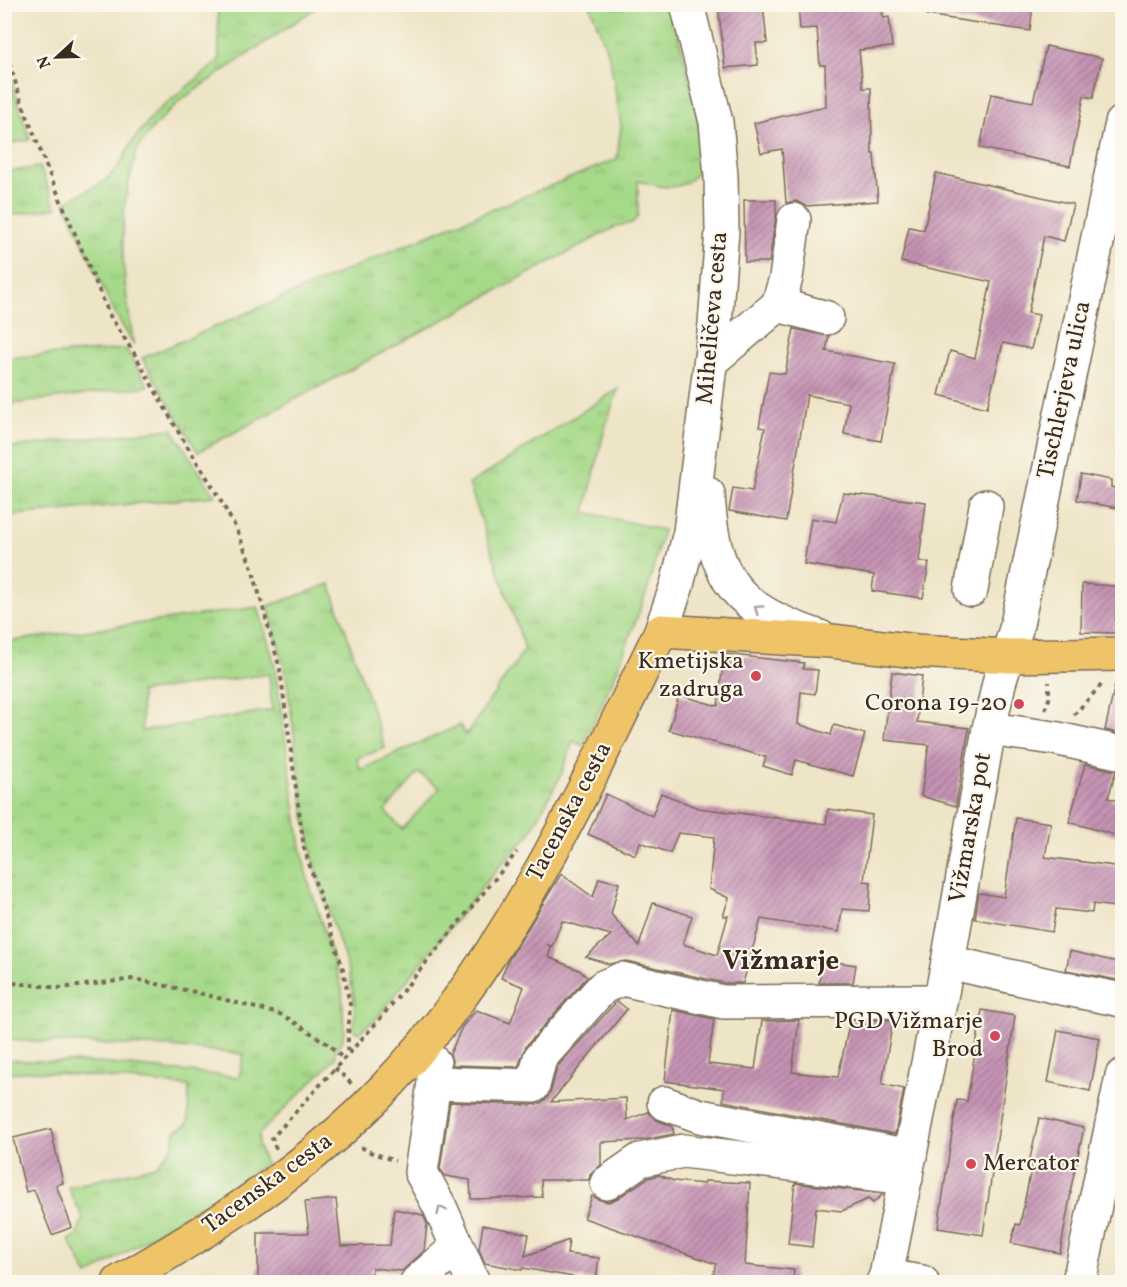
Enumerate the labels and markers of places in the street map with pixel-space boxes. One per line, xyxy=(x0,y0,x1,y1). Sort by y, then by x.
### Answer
place label: Kmetijska zadruga xyxy=(638,645,744,707)
marker: Kmetijska zadruga xyxy=(749,669,763,683)
place label: Corona 19-20 xyxy=(865,687,1007,721)
marker: Corona 19-20 xyxy=(1012,697,1026,711)
place label: PGD Vižmarje Brod xyxy=(834,1005,983,1067)
marker: PGD Vižmarje Brod xyxy=(988,1029,1002,1043)
place label: Mercator xyxy=(983,1147,1080,1181)
marker: Mercator xyxy=(964,1157,978,1171)

